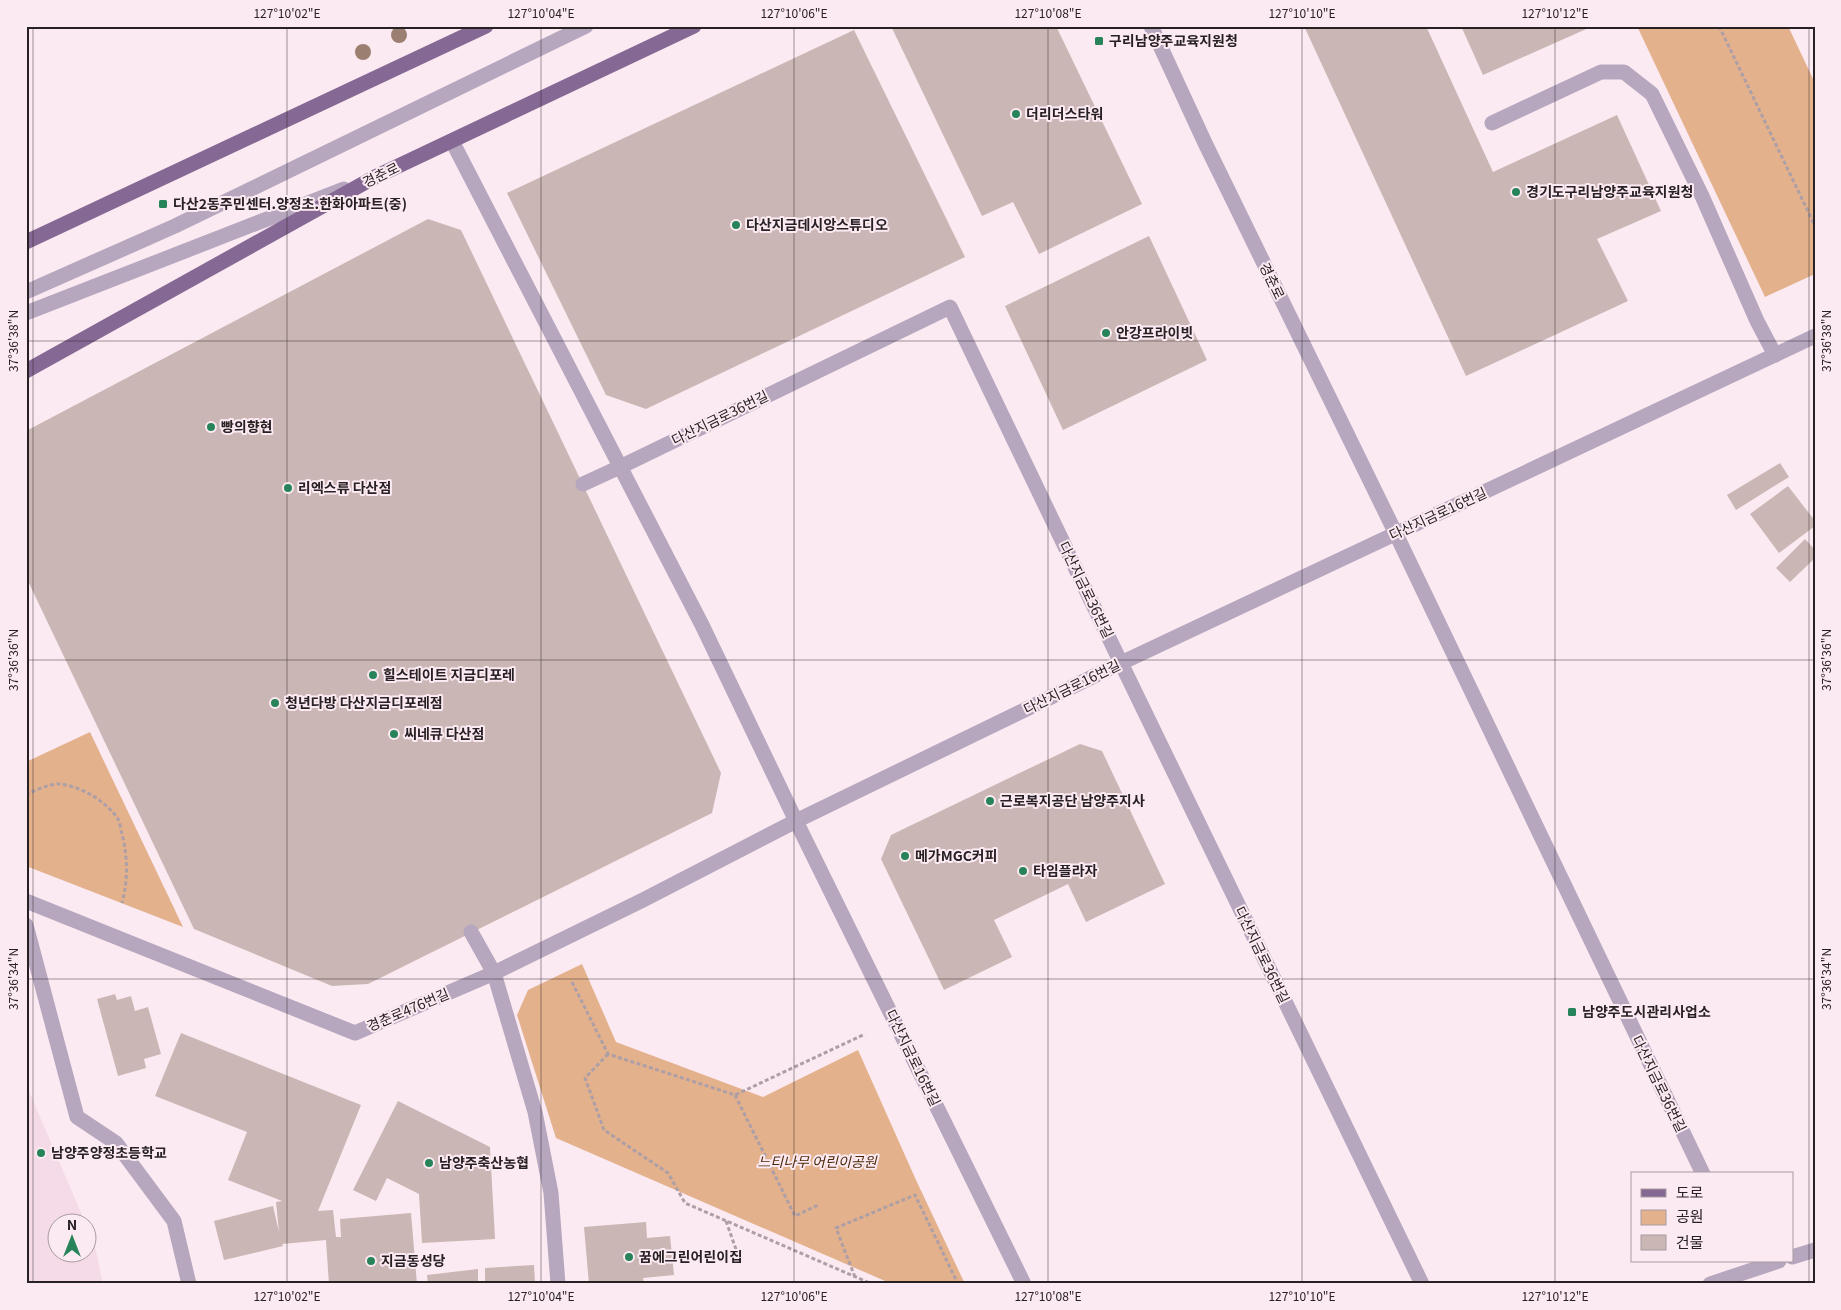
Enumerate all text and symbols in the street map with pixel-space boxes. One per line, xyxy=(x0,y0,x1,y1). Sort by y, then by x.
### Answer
text: 127°10'02"E xyxy=(253,4,321,21)
text: 127°10'04"E xyxy=(507,4,575,21)
text: 127°10'06"E xyxy=(760,4,828,21)
text: 127°10'08"E xyxy=(1014,4,1082,21)
text: 127°10'10"E xyxy=(1268,4,1336,21)
text: 127°10'12"E xyxy=(1521,4,1589,21)
place label: 구리남양주교육지원청 xyxy=(1109,30,1238,50)
marker: 구리남양주교육지원청 xyxy=(1093,35,1105,47)
place label: 더리더스타워 xyxy=(1026,103,1103,123)
marker: 더리더스타워 xyxy=(1010,108,1022,120)
street label: 경춘로 xyxy=(359,157,402,192)
place label: 경기도구리남양주교육지원청 xyxy=(1526,181,1693,201)
marker: 경기도구리남양주교육지원청 xyxy=(1510,186,1522,198)
place label: 다산2동주민센터.양정초.한화아파트(중) xyxy=(173,193,407,213)
marker: 다산2동주민센터.양정초.한화아파트(중) xyxy=(157,198,169,210)
place label: 다산지금데시앙스튜디오 xyxy=(746,214,888,234)
marker: 다산지금데시앙스튜디오 xyxy=(730,219,742,231)
street label: 경춘로 xyxy=(1255,259,1290,302)
text: 37°36'38"N xyxy=(4,310,21,372)
text: 37°36'38"N xyxy=(1817,310,1834,372)
place label: 안강프라이빗 xyxy=(1116,322,1193,342)
marker: 안강프라이빗 xyxy=(1100,327,1112,339)
street label: 다산지금로36번길 xyxy=(668,385,771,449)
place label: 빵의향현 xyxy=(221,416,273,436)
marker: 빵의향현 xyxy=(205,421,217,433)
place label: 리엑스류 다산점 xyxy=(298,477,391,497)
marker: 리엑스류 다산점 xyxy=(282,482,294,494)
street label: 다산지금로16번길 xyxy=(1385,482,1490,544)
street label: 다산지금로36번길 xyxy=(1055,538,1119,641)
text: 37°36'36"N xyxy=(4,629,21,691)
text: 37°36'36"N xyxy=(1817,629,1834,691)
street label: 다산지금로16번길 xyxy=(1020,654,1123,718)
place label: 힐스테이트 지금디포레 xyxy=(383,664,515,684)
marker: 힐스테이트 지금디포레 xyxy=(367,669,379,681)
place label: 청년다방 다산지금디포레점 xyxy=(285,692,443,712)
marker: 청년다방 다산지금디포레점 xyxy=(269,697,281,709)
place label: 씨네큐 다산점 xyxy=(404,723,484,743)
marker: 씨네큐 다산점 xyxy=(388,728,400,740)
place label: 근로복지공단 남양주지사 xyxy=(1000,790,1145,810)
marker: 근로복지공단 남양주지사 xyxy=(984,795,996,807)
place label: 메가MGC커피 xyxy=(915,845,998,865)
marker: 메가MGC커피 xyxy=(899,850,911,862)
place label: 타임플라자 xyxy=(1033,860,1098,880)
marker: 타임플라자 xyxy=(1017,865,1029,877)
street label: 다산지금로36번길 xyxy=(1231,903,1295,1006)
text: 37°36'34"N xyxy=(4,948,21,1010)
text: 37°36'34"N xyxy=(1817,948,1834,1010)
street label: 경춘로476번길 xyxy=(363,983,452,1035)
place label: 남양주도시관리사업소 xyxy=(1582,1001,1711,1021)
street label: 다산지금로16번길 xyxy=(882,1006,946,1109)
marker: 남양주도시관리사업소 xyxy=(1566,1006,1578,1018)
street label: 다산지금로36번길 xyxy=(1628,1032,1692,1135)
place label: 남양주양정초등학교 xyxy=(51,1142,167,1162)
marker: 남양주양정초등학교 xyxy=(35,1147,47,1159)
park label: 느티나무 어린이공원 xyxy=(757,1151,878,1171)
place label: 남양주축산농협 xyxy=(439,1152,529,1172)
marker: 남양주축산농협 xyxy=(423,1157,435,1169)
legend xyxy=(1631,1172,1794,1262)
text: 도로 xyxy=(1676,1181,1704,1202)
text: 공원 xyxy=(1676,1205,1704,1226)
north arrow xyxy=(48,1212,98,1262)
text: N xyxy=(67,1214,77,1234)
text: 건물 xyxy=(1676,1231,1704,1252)
place label: 꿈에그린어린이집 xyxy=(639,1246,742,1266)
place label: 지금동성당 xyxy=(381,1250,446,1270)
marker: 꿈에그린어린이집 xyxy=(623,1251,635,1263)
marker: 지금동성당 xyxy=(365,1255,377,1267)
text: 127°10'02"E xyxy=(253,1287,321,1304)
text: 127°10'04"E xyxy=(507,1287,575,1304)
text: 127°10'06"E xyxy=(760,1287,828,1304)
text: 127°10'08"E xyxy=(1014,1287,1082,1304)
text: 127°10'10"E xyxy=(1268,1287,1336,1304)
text: 127°10'12"E xyxy=(1521,1287,1589,1304)

